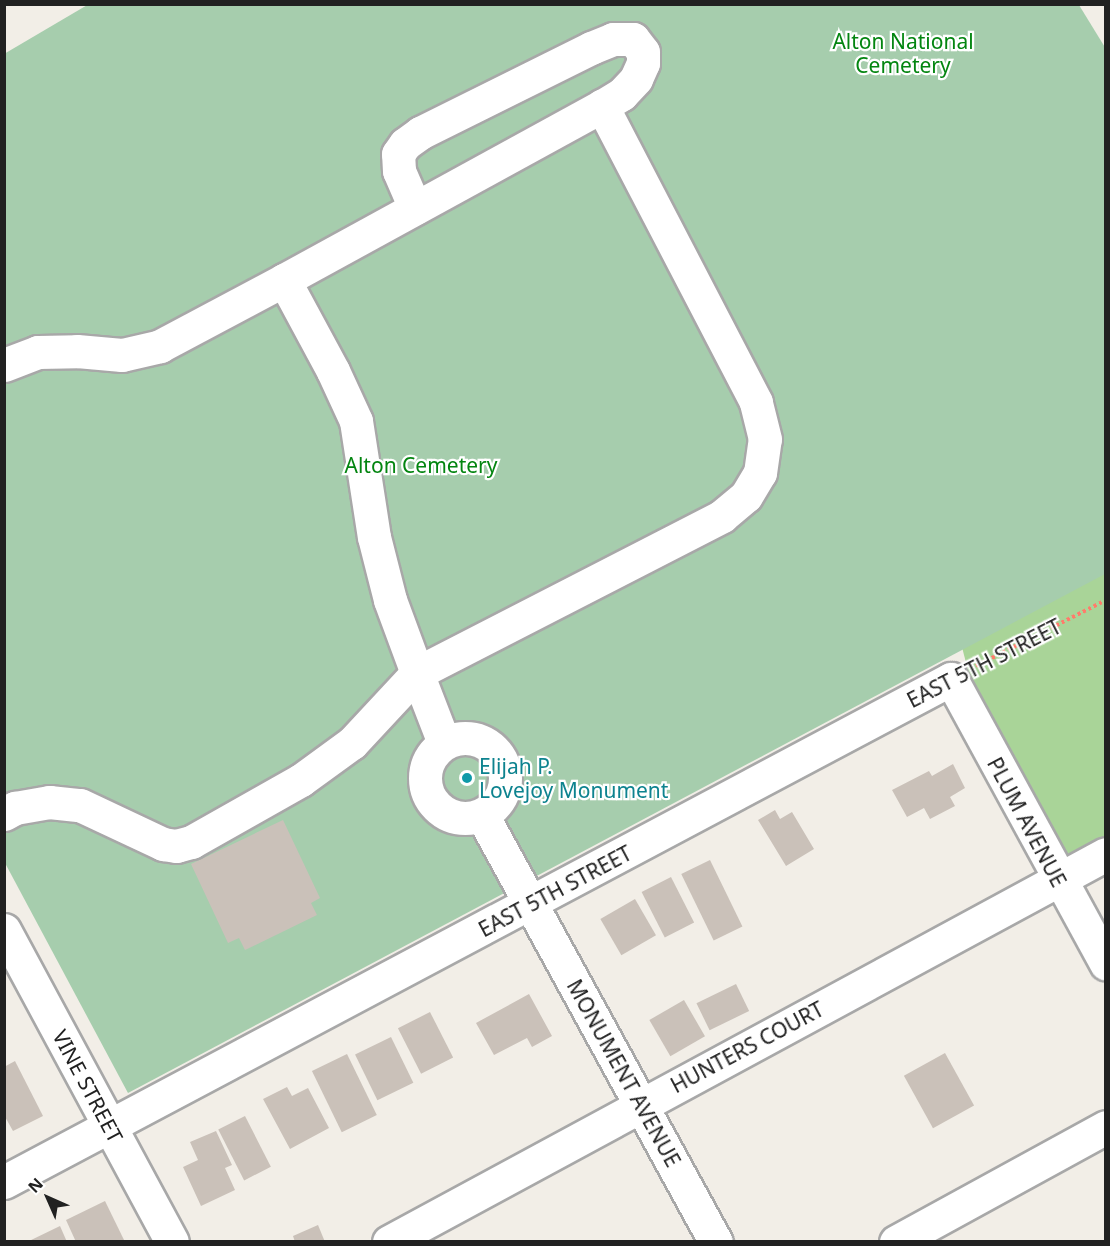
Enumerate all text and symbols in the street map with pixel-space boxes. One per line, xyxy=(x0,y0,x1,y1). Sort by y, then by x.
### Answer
park label: Alton National Cemetery xyxy=(832,28,974,78)
park label: Alton Cemetery xyxy=(345,452,497,478)
street label: EAST 5TH STREET xyxy=(903,613,1065,713)
place label: Elijah P. Lovejoy Monument xyxy=(479,753,668,803)
street label: PLUM AVENUE xyxy=(982,753,1072,891)
marker: Elijah P. Lovejoy Monument xyxy=(460,771,474,785)
street label: EAST 5TH STREET xyxy=(474,840,636,942)
street label: MONUMENT AVENUE xyxy=(562,975,686,1171)
street label: HUNTERS COURT xyxy=(666,996,828,1098)
street label: VINE STREET xyxy=(48,1025,128,1147)
north arrow xyxy=(18,1168,78,1228)
text: N xyxy=(23,1173,48,1198)

